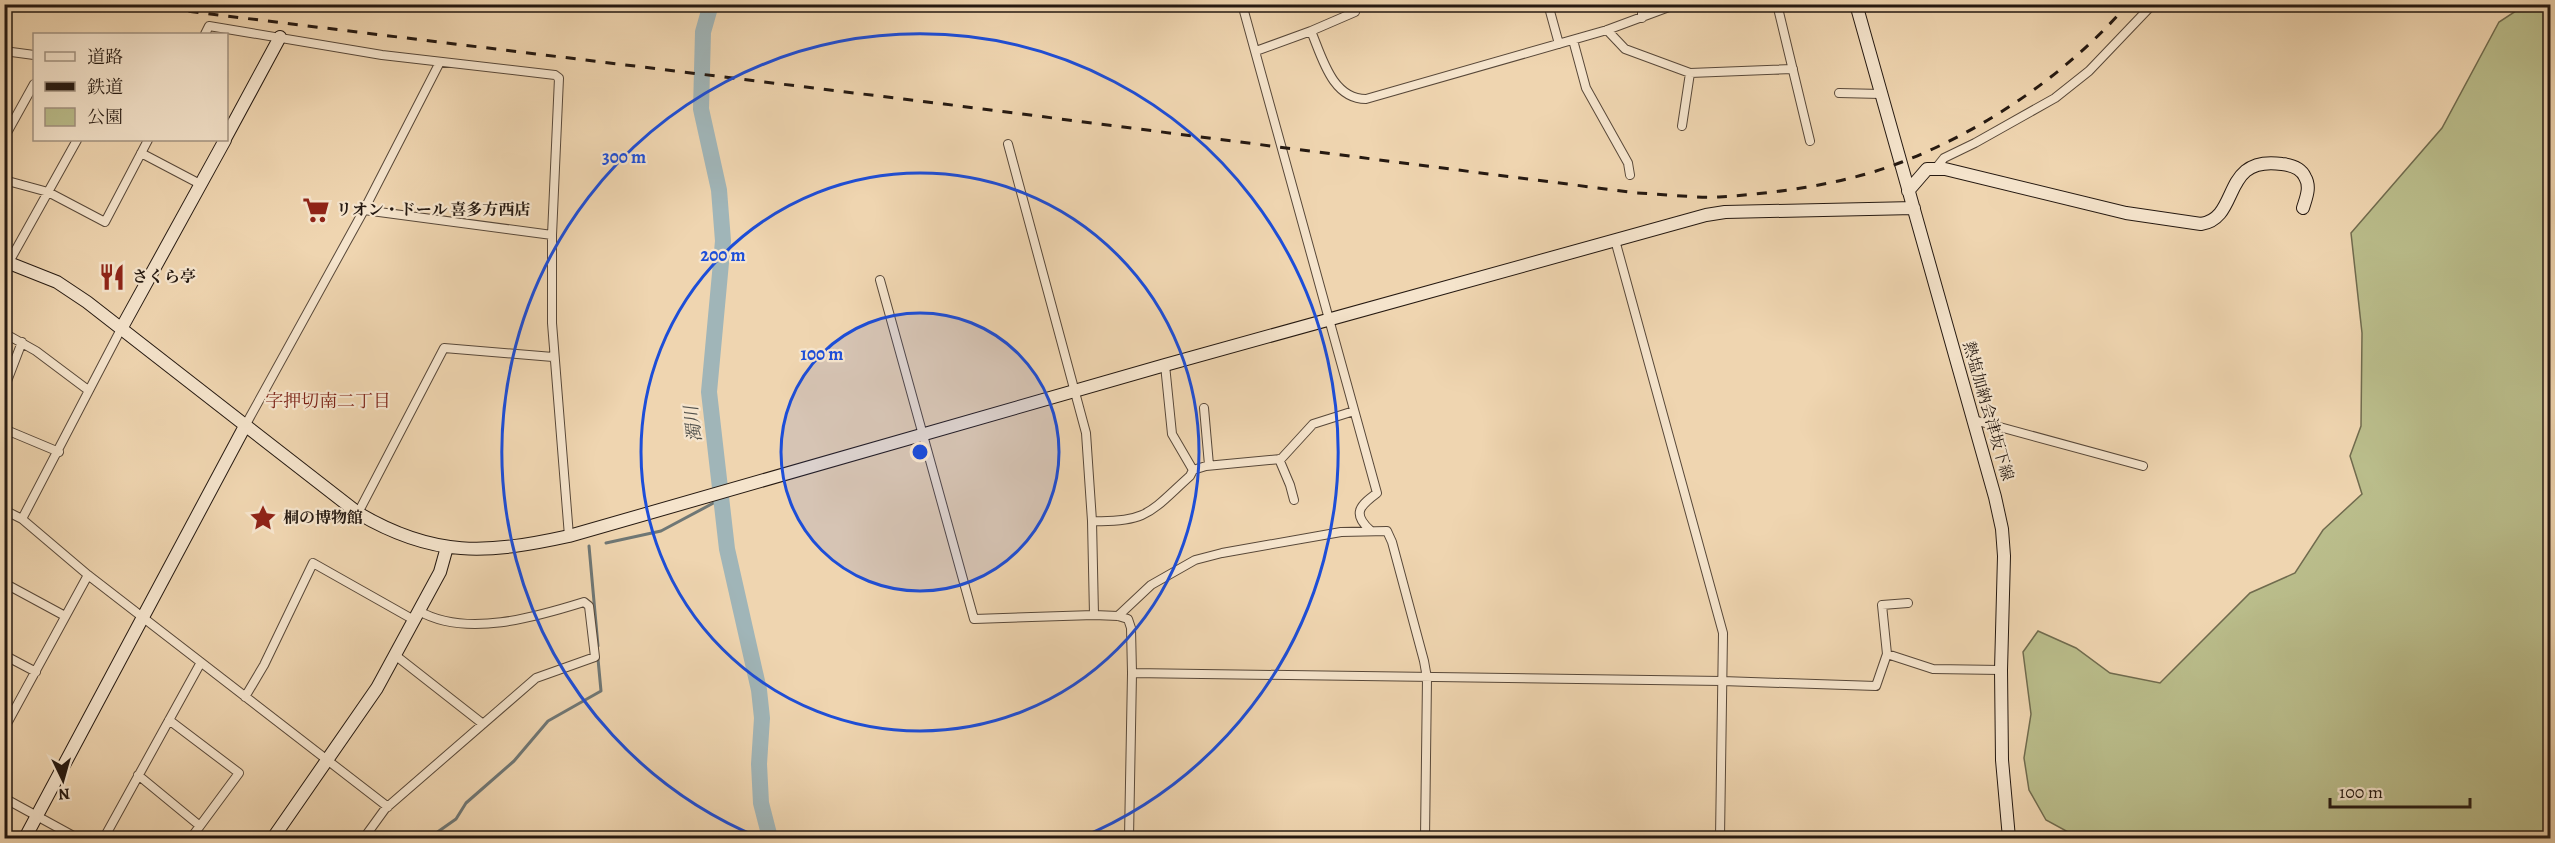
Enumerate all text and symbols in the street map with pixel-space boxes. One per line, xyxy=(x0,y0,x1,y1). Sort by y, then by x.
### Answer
legend xyxy=(33,33,228,141)
text: 道路 xyxy=(87,45,123,69)
text: 鉄道 xyxy=(87,75,123,99)
text: 公園 xyxy=(87,105,123,129)
text: 300 m xyxy=(602,145,646,169)
supermarket icon: リオン・ドール 喜多方西店 xyxy=(301,195,331,225)
place label: リオン・ドール 喜多方西店 xyxy=(336,199,530,221)
text: 200 m xyxy=(700,243,746,267)
restaurant icon: さくら亭 xyxy=(97,262,127,292)
place label: さくら亭 xyxy=(132,266,196,288)
street label: 熱塩加納会津坂下線 xyxy=(1958,339,2018,483)
text: 100 m xyxy=(801,342,843,366)
district label: 字押切南二丁目 xyxy=(265,389,391,413)
water label: 濁川 xyxy=(679,403,707,443)
centre of rings xyxy=(910,442,930,462)
place icon: 桐の博物館 xyxy=(248,503,278,533)
place label: 桐の博物館 xyxy=(283,507,363,529)
north arrow xyxy=(33,750,93,810)
scale bar xyxy=(2330,771,2470,809)
text: 100 m xyxy=(2339,780,2383,804)
text: N xyxy=(57,782,71,805)

